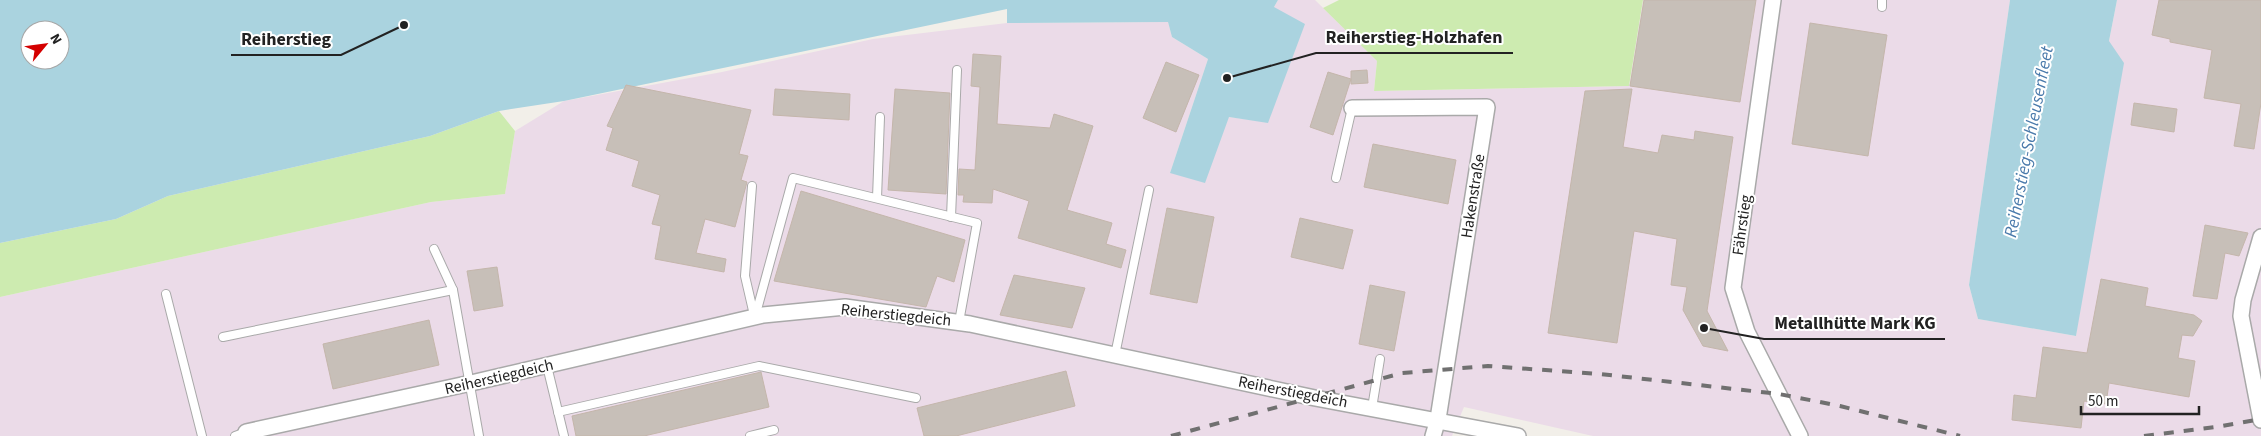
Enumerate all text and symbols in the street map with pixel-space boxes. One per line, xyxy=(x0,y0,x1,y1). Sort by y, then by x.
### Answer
north arrow xyxy=(20,20,70,70)
callout: Reiherstieg-Holzhafen xyxy=(1316,20,1513,53)
callout: Reiherstieg xyxy=(231,22,341,55)
text: Reiherstieg-Holzhafen xyxy=(1326,25,1502,50)
text: Reiherstieg xyxy=(241,27,331,52)
text: N xyxy=(44,30,66,48)
water label: Reiherstieg-Schleusenfleet xyxy=(1998,43,2060,240)
street label: Hakenstraße xyxy=(1455,152,1491,240)
street label: Fährstieg xyxy=(1727,193,1757,257)
street label: Reiherstiegdeich xyxy=(840,298,952,332)
callout: Metallhütte Mark KG xyxy=(1764,306,1945,339)
text: Metallhütte Mark KG xyxy=(1774,311,1936,336)
street label: Reiherstiegdeich xyxy=(442,354,556,400)
street label: Reiherstiegdeich xyxy=(1236,371,1350,413)
scale bar xyxy=(2081,384,2198,416)
text: 50 m xyxy=(2088,391,2118,412)

